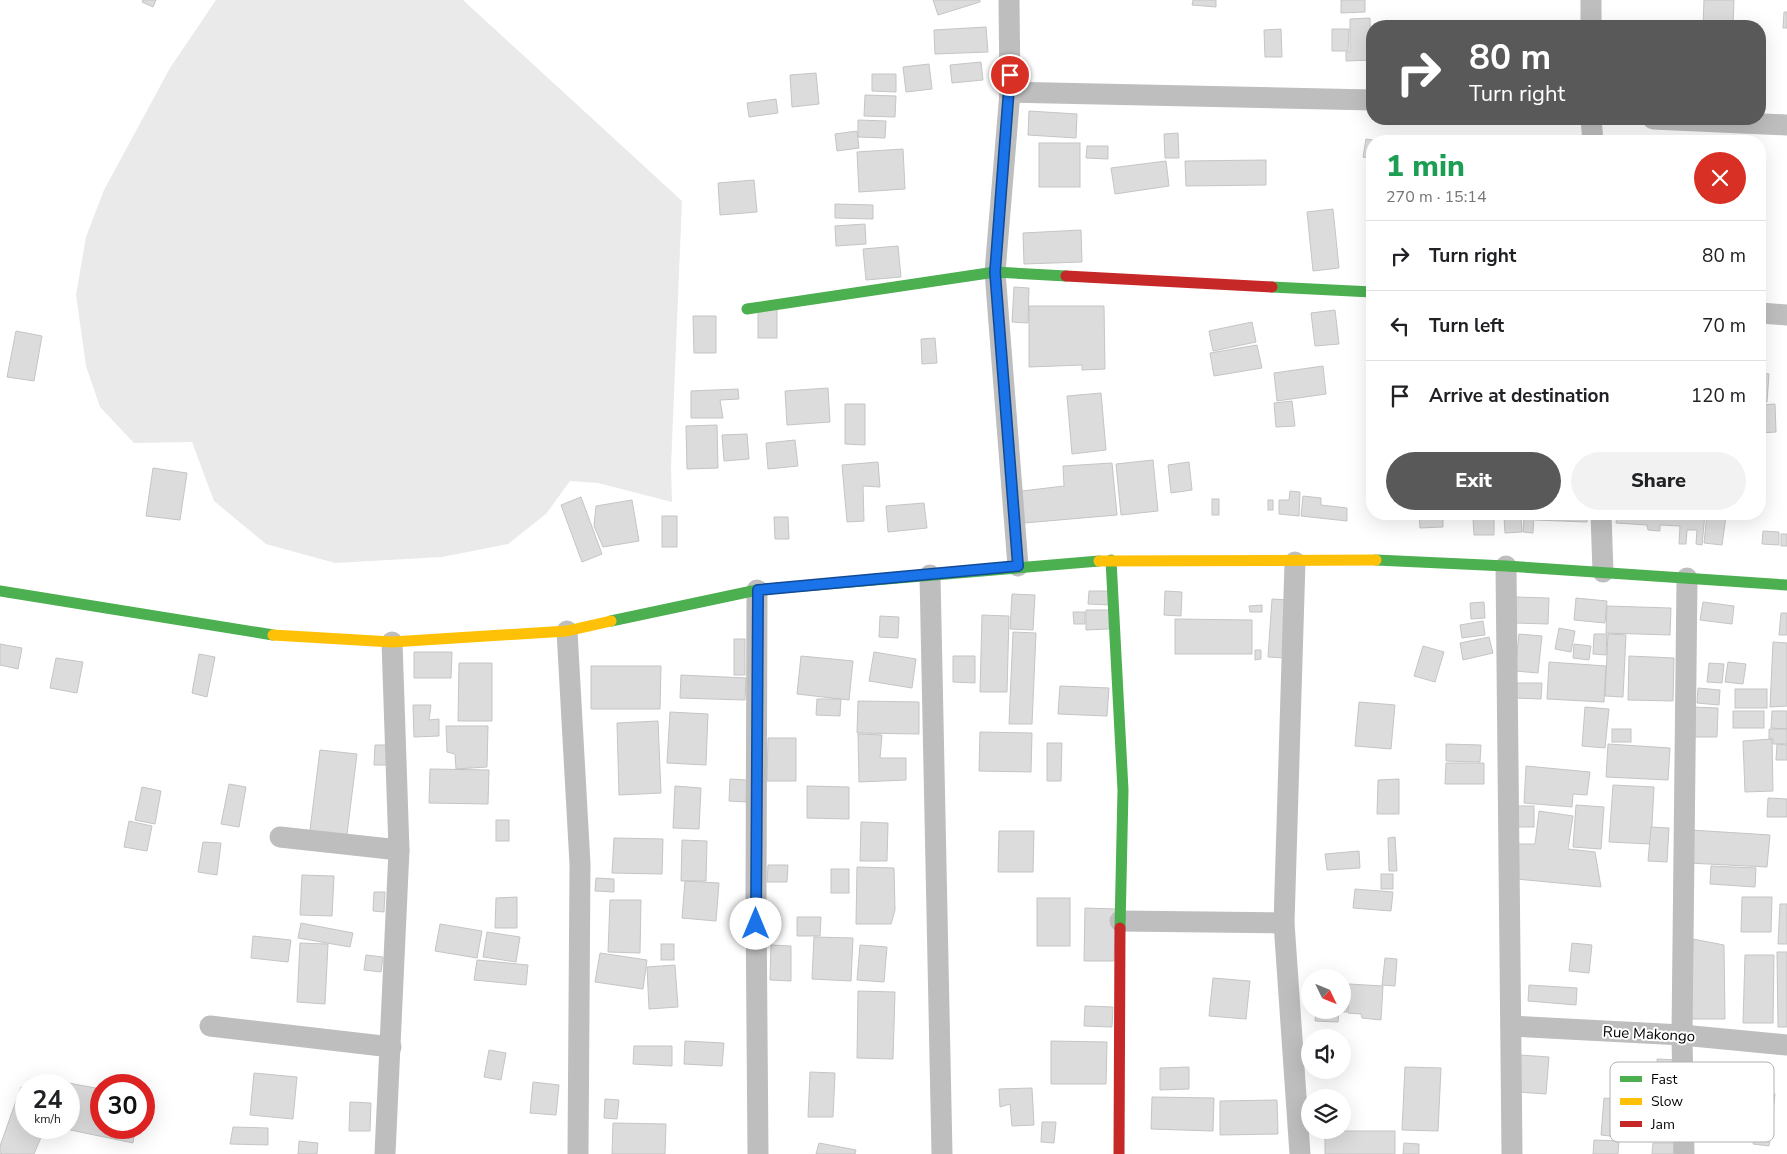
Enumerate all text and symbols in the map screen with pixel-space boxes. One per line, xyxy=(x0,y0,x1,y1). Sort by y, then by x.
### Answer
text: 80 m xyxy=(1469,34,1551,81)
icon: right xyxy=(1386,40,1451,105)
pin xyxy=(989,54,1031,96)
icon: arrive xyxy=(996,61,1024,89)
text: Turn right xyxy=(1469,79,1565,109)
text: 1 min xyxy=(1386,146,1465,187)
button: close xyxy=(1694,152,1746,204)
text: 270 m · 15:14 xyxy=(1386,186,1487,208)
icon: right xyxy=(1386,242,1414,270)
text: Turn right xyxy=(1429,243,1516,269)
text: 80 m xyxy=(1702,243,1746,269)
icon: left xyxy=(1386,312,1414,340)
text: Turn left xyxy=(1429,313,1504,339)
text: 70 m xyxy=(1702,313,1746,339)
icon: arrive xyxy=(1386,382,1414,410)
text: Arrive at destination xyxy=(1429,383,1610,409)
text: 120 m xyxy=(1691,383,1746,409)
button: Exit xyxy=(1386,452,1561,510)
button: Share xyxy=(1571,452,1746,510)
position arrow xyxy=(729,897,781,949)
north arrow xyxy=(1301,969,1351,1019)
map controls xyxy=(1301,969,1351,1139)
street label: Rue Makongo xyxy=(1602,1022,1696,1046)
button: sound xyxy=(1301,1029,1351,1079)
legend xyxy=(1610,1062,1774,1142)
text: Fast xyxy=(1651,1070,1677,1089)
speed limit sign: 30 xyxy=(90,1074,155,1139)
text: 24 xyxy=(32,1083,63,1117)
button: layers xyxy=(1301,1089,1351,1139)
text: Slow xyxy=(1651,1092,1683,1111)
text: km/h xyxy=(34,1111,61,1127)
text: Jam xyxy=(1650,1115,1675,1134)

